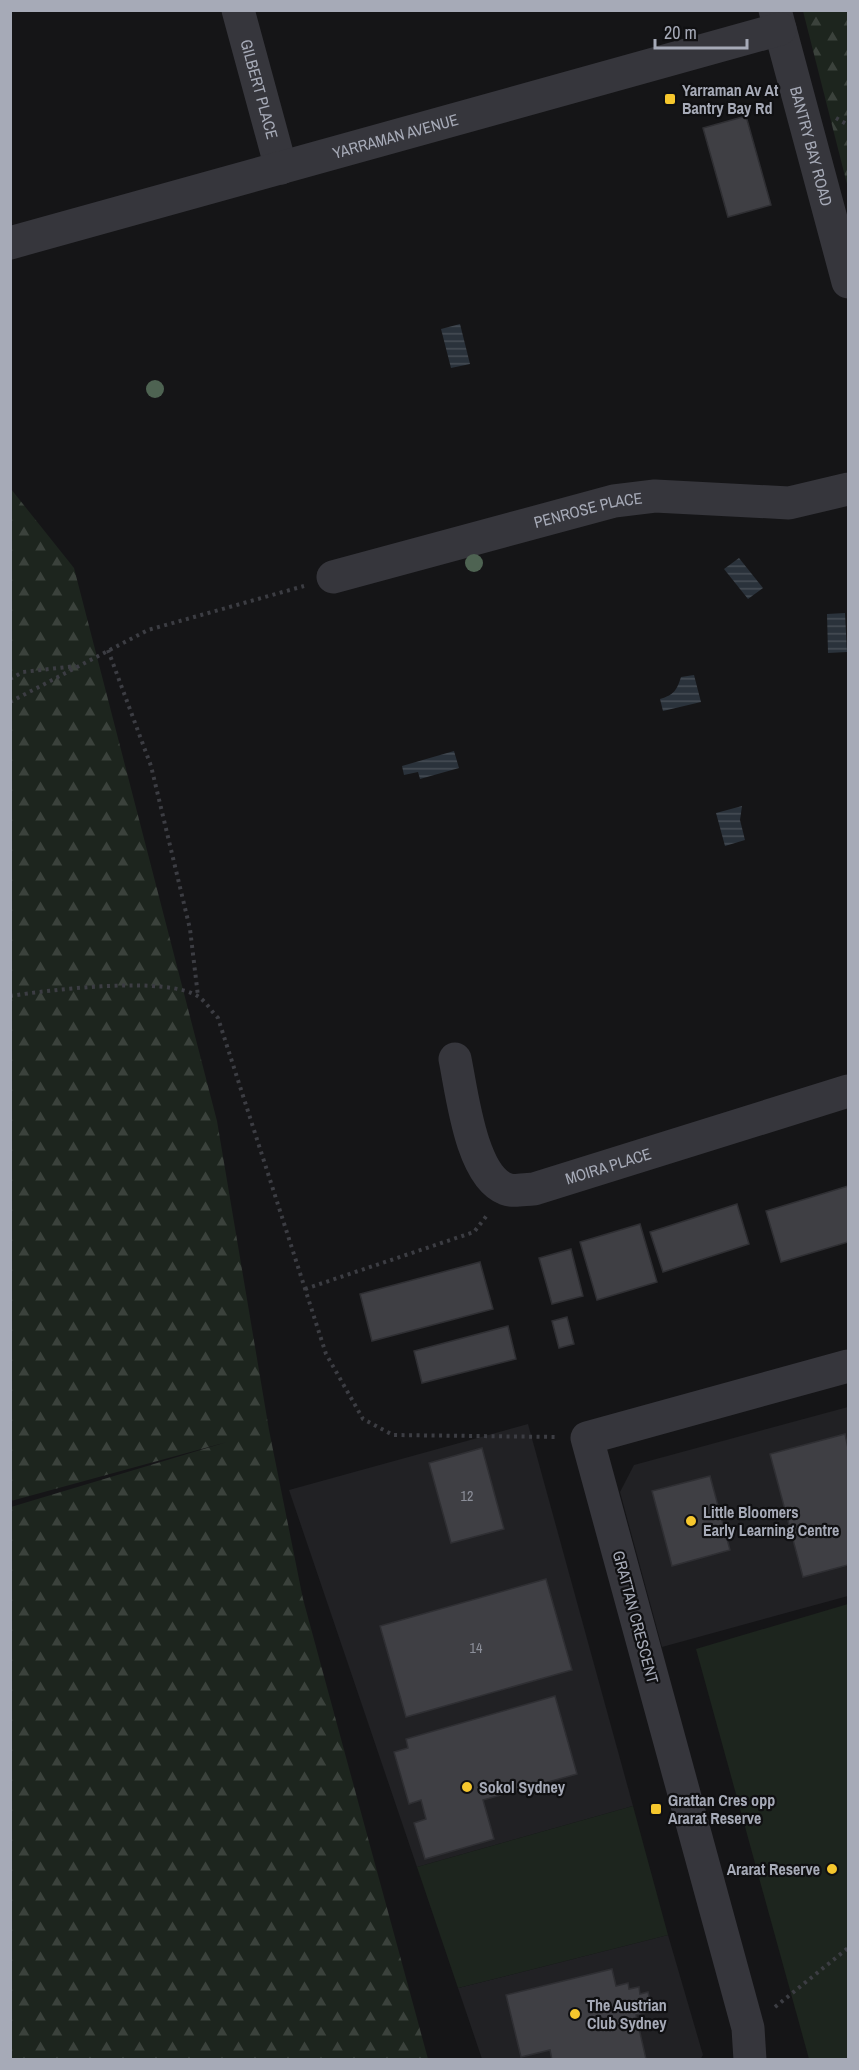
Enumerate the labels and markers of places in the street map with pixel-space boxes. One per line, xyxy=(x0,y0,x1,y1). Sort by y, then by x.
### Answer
place label: Yarraman Av At Bantry Bay Rd xyxy=(682,79,779,119)
marker: Yarraman Av At Bantry Bay Rd xyxy=(663,92,677,106)
place label: Little Bloomers Early Learning Centre xyxy=(703,1501,839,1541)
marker: Little Bloomers Early Learning Centre xyxy=(684,1514,698,1528)
place label: Sokol Sydney xyxy=(479,1776,566,1798)
marker: Sokol Sydney xyxy=(460,1780,474,1794)
place label: Grattan Cres opp Ararat Reserve xyxy=(668,1789,775,1829)
marker: Grattan Cres opp Ararat Reserve xyxy=(649,1802,663,1816)
place label: Ararat Reserve xyxy=(727,1858,820,1880)
marker: Ararat Reserve xyxy=(825,1862,839,1876)
place label: The Austrian Club Sydney xyxy=(587,1994,667,2034)
marker: The Austrian Club Sydney xyxy=(568,2007,582,2021)

